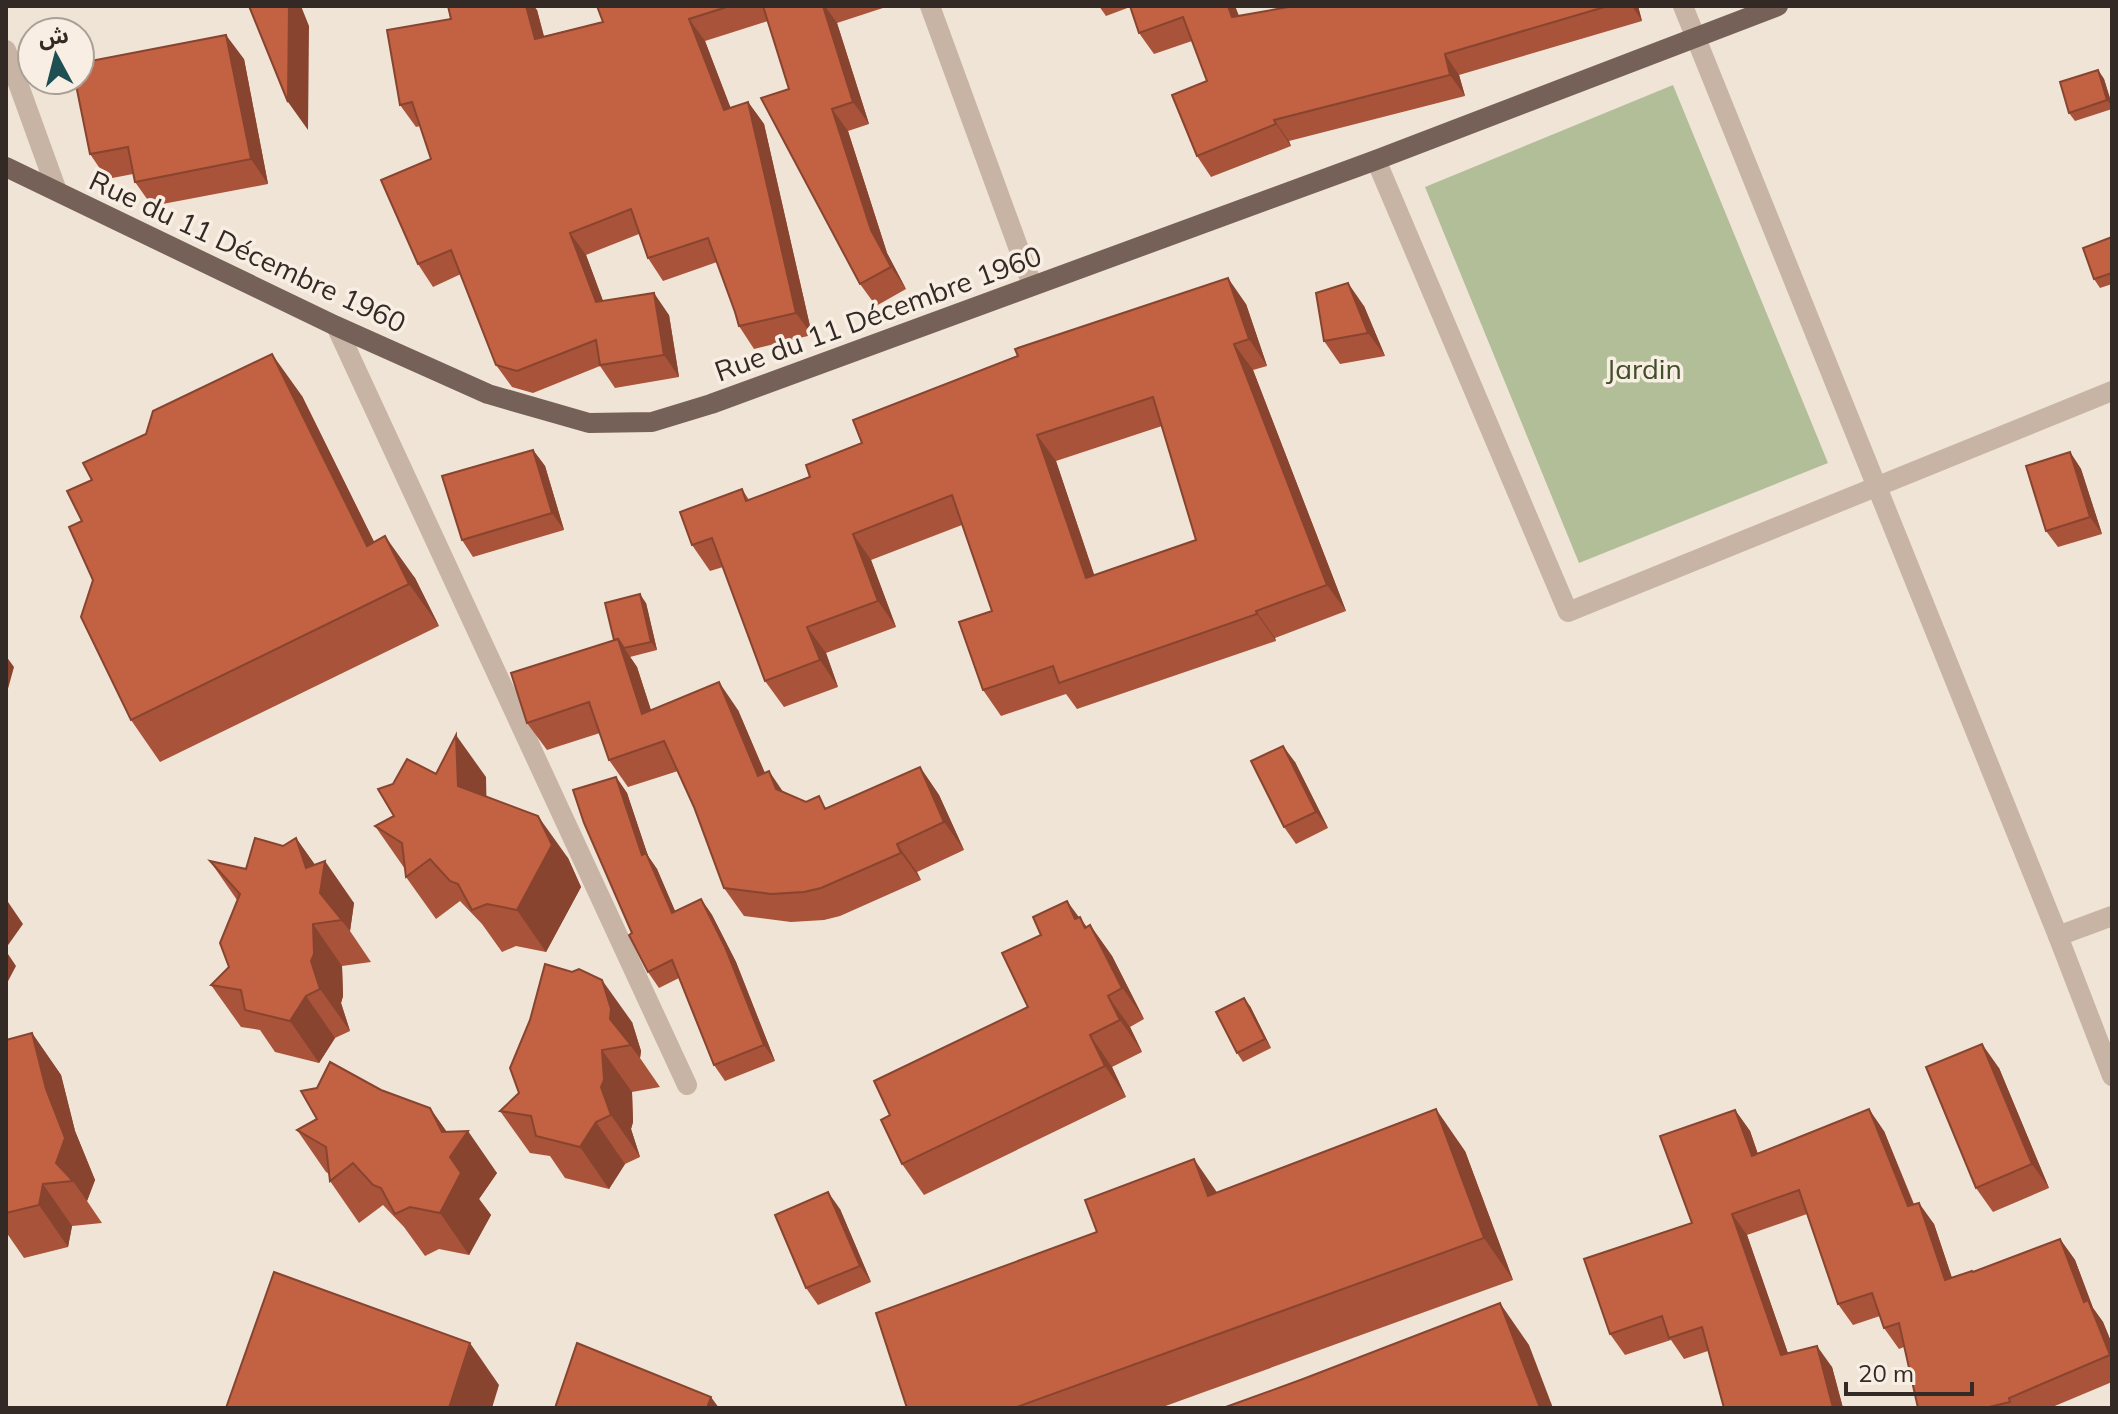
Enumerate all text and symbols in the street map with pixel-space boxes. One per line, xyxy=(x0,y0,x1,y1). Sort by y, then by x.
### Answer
north arrow xyxy=(16,16,96,96)
text: ش xyxy=(37,20,70,52)
street label: Rue du 11 Décembre 1960 xyxy=(84,162,412,340)
street label: Rue du 11 Décembre 1960 xyxy=(710,238,1046,388)
park label: Jardin xyxy=(1606,351,1682,386)
scale bar xyxy=(1846,1346,1972,1396)
text: 20 m xyxy=(1858,1358,1914,1388)

